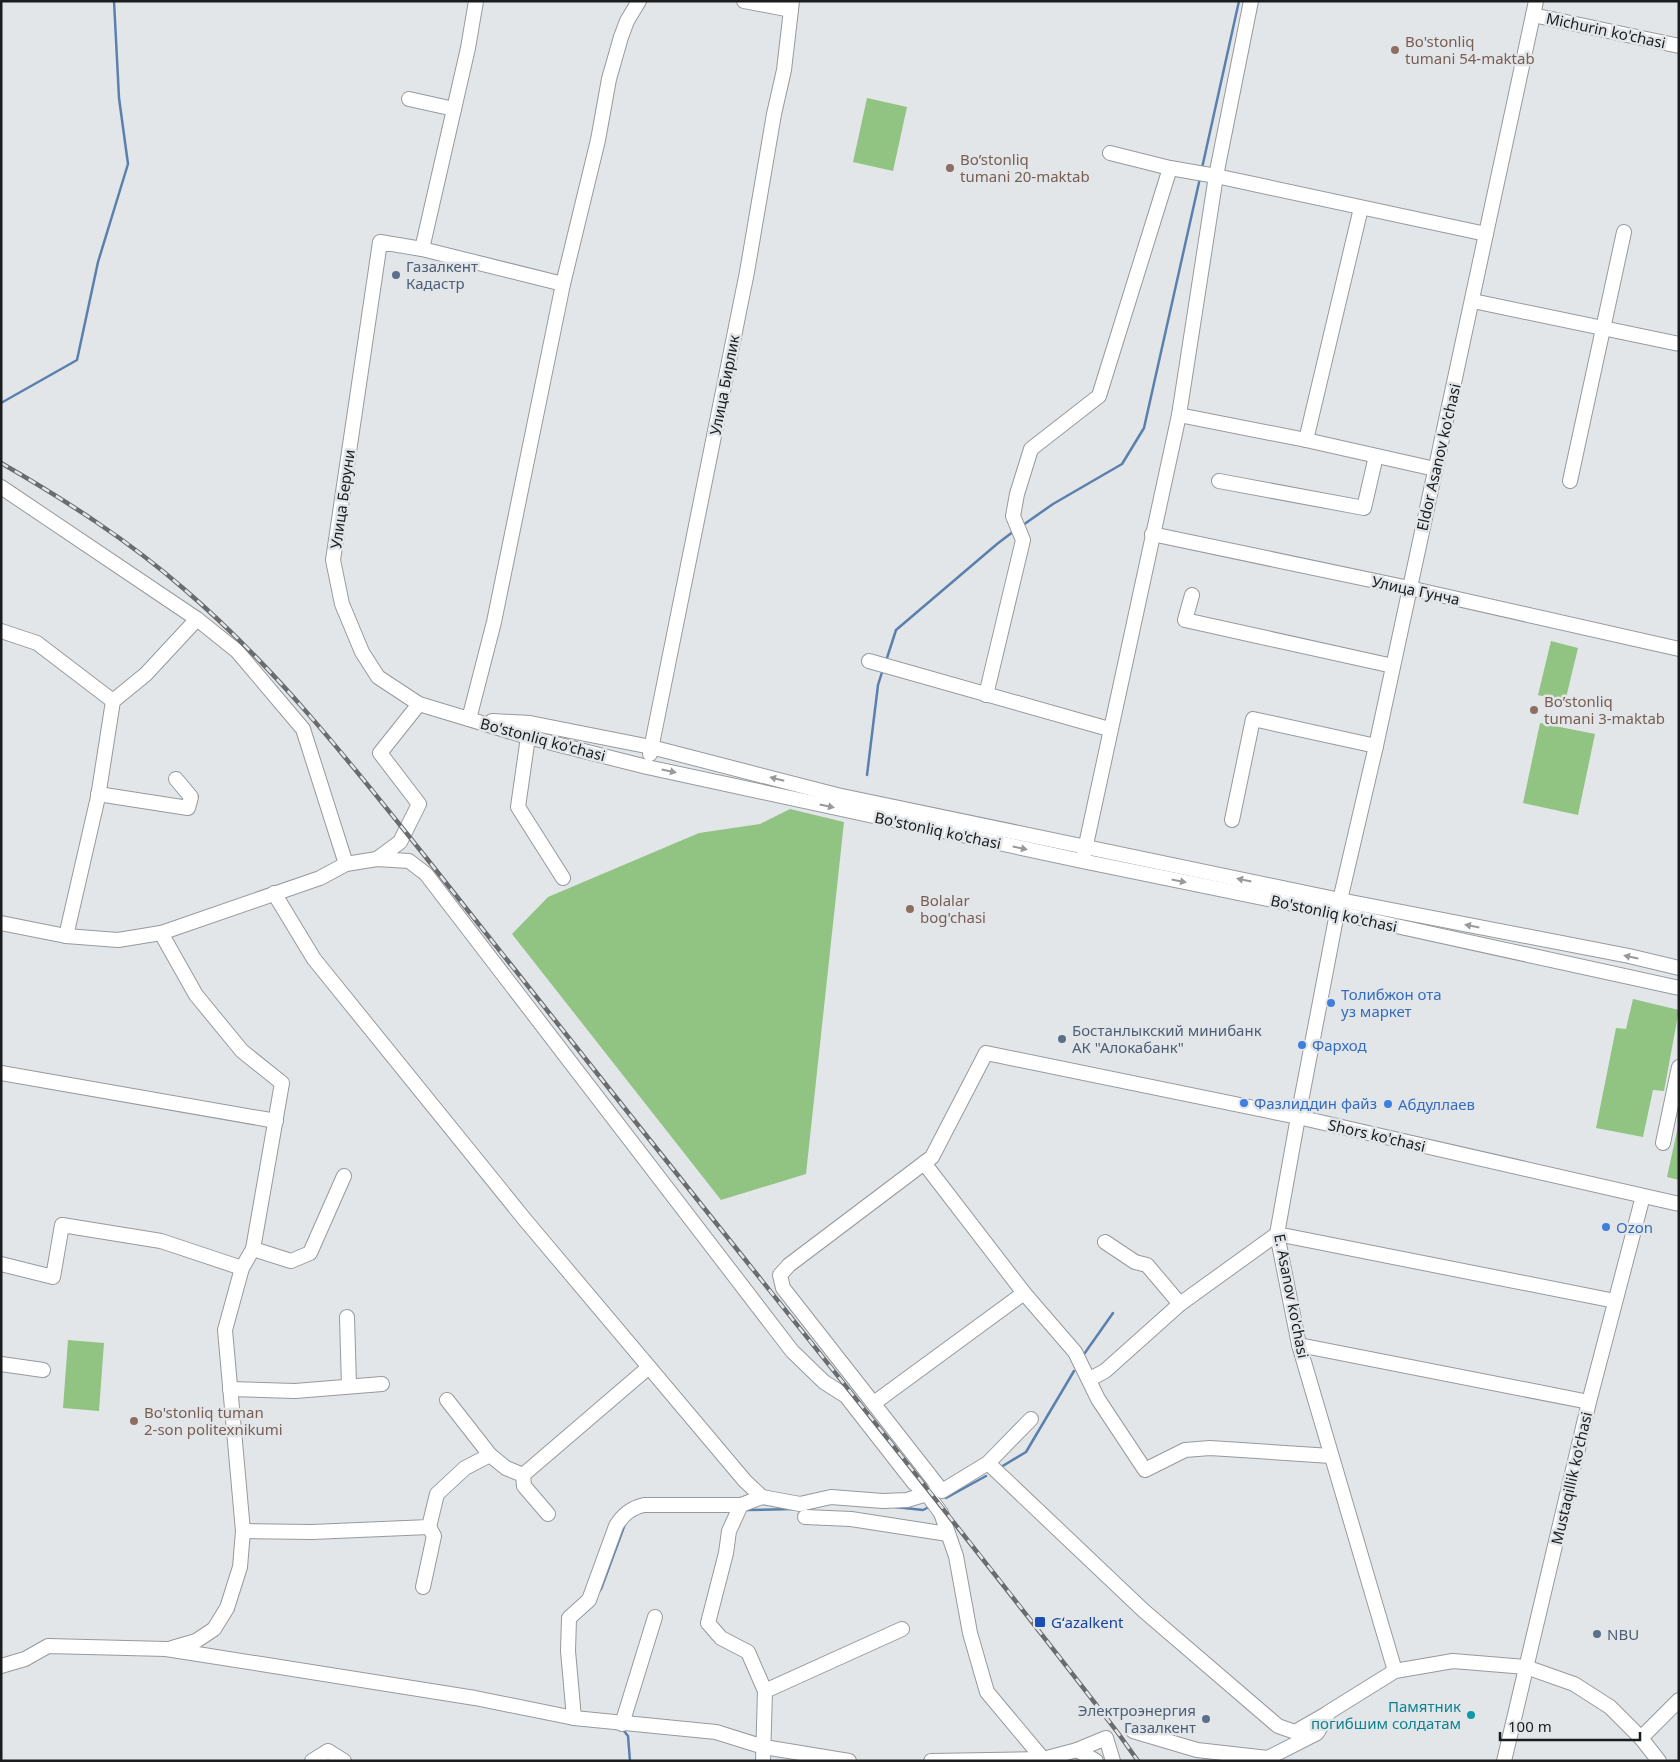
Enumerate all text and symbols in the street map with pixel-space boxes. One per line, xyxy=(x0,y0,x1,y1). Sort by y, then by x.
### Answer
street label: Michurin ko'chasi xyxy=(1544,8,1668,52)
place label: Bo'stonliq tumani 54-maktab xyxy=(1405,31,1535,68)
marker: Bo'stonliq tumani 54-maktab xyxy=(1389,44,1401,56)
place label: Bo’stonliq tumani 20-maktab xyxy=(960,149,1090,186)
marker: Bo’stonliq tumani 20-maktab xyxy=(944,162,956,174)
place label: Газалкент Кадастр xyxy=(406,256,478,293)
marker: Газалкент Кадастр xyxy=(390,269,402,281)
street label: Улица Бирлик xyxy=(704,333,744,437)
street label: Eldor Asanov ko'chasi xyxy=(1411,381,1465,533)
street label: Улица Беруни xyxy=(325,448,359,550)
street label: Улица Гунча xyxy=(1370,571,1462,609)
place label: Bo’stonliq tumani 3-maktab xyxy=(1544,691,1665,728)
marker: Bo’stonliq tumani 3-maktab xyxy=(1528,704,1540,716)
street label: Bo'stonliq ko'chasi xyxy=(478,713,608,765)
one-way arrow xyxy=(661,767,676,775)
one-way arrow xyxy=(770,775,785,783)
one-way arrow xyxy=(820,802,835,810)
street label: Bo'stonliq ko'chasi xyxy=(873,807,1003,853)
one-way arrow xyxy=(1013,844,1029,852)
one-way arrow xyxy=(1236,876,1251,884)
one-way arrow xyxy=(1172,877,1188,885)
place label: Bolalar bog'chasi xyxy=(920,890,986,927)
street label: Bo'stonliq ko'chasi xyxy=(1269,890,1399,936)
marker: Bolalar bog'chasi xyxy=(904,903,916,915)
one-way arrow xyxy=(1463,921,1479,929)
one-way arrow xyxy=(1624,953,1639,961)
place label: Толибжон ота уз маркет xyxy=(1341,984,1442,1021)
marker: Толибжон ота уз маркет xyxy=(1325,997,1337,1009)
place label: Бостанлыкский минибанк АК "Алокабанк" xyxy=(1072,1020,1262,1057)
marker: Бостанлыкский минибанк АК "Алокабанк" xyxy=(1056,1033,1068,1045)
place label: Фарход xyxy=(1312,1035,1367,1055)
marker: Фарход xyxy=(1296,1039,1308,1051)
place label: Фазлиддин файз xyxy=(1254,1093,1377,1113)
place label: Абдуллаев xyxy=(1398,1094,1475,1114)
marker: Фазлиддин файз xyxy=(1238,1097,1250,1109)
marker: Абдуллаев xyxy=(1382,1098,1394,1110)
street label: Shors ko'chasi xyxy=(1326,1114,1428,1156)
place label: Ozon xyxy=(1616,1217,1653,1237)
marker: Ozon xyxy=(1600,1221,1612,1233)
street label: E. Asanov ko'chasi xyxy=(1270,1232,1314,1360)
place label: Bo'stonliq tuman 2-son politexnikumi xyxy=(144,1402,283,1439)
street label: Mustaqillik ko'chasi xyxy=(1546,1410,1596,1546)
marker: Bo'stonliq tuman 2-son politexnikumi xyxy=(128,1415,140,1427)
place label: Gʻazalkent xyxy=(1051,1612,1124,1632)
marker: Gʻazalkent xyxy=(1033,1615,1047,1629)
place label: NBU xyxy=(1607,1624,1639,1644)
marker: NBU xyxy=(1591,1628,1603,1640)
place label: Памятник погибшим солдатам xyxy=(1311,1696,1461,1733)
place label: Электроэнергия Газалкент xyxy=(1078,1700,1196,1737)
marker: Памятник погибшим солдатам xyxy=(1465,1709,1477,1721)
scale bar xyxy=(1500,1710,1640,1742)
marker: Электроэнергия Газалкент xyxy=(1200,1713,1212,1725)
text: 100 m xyxy=(1508,1716,1552,1736)

